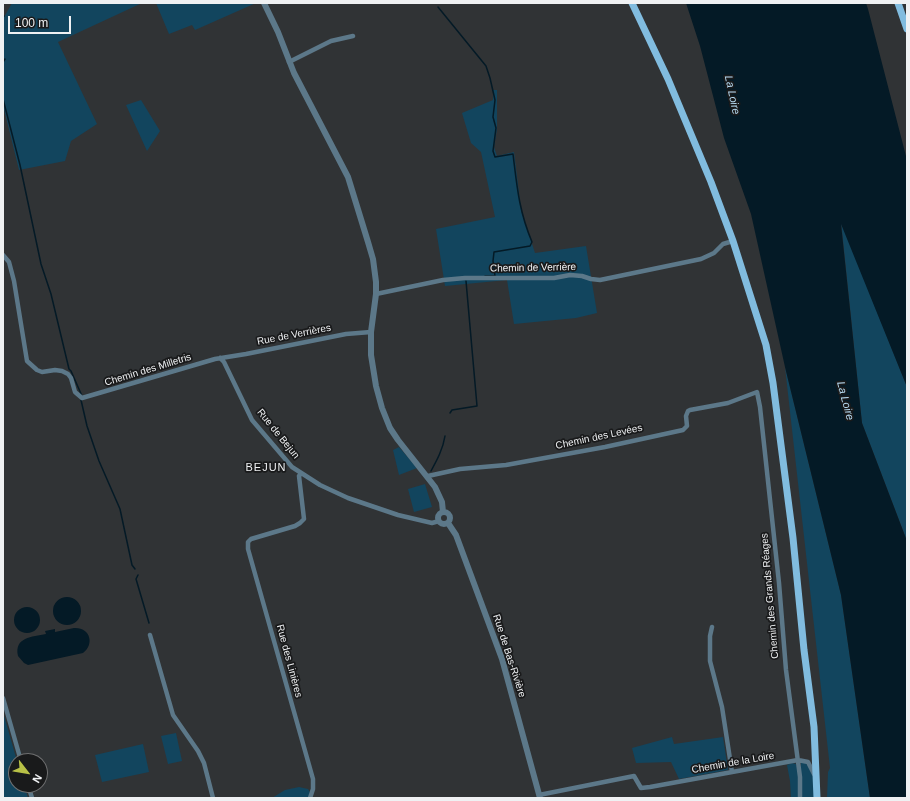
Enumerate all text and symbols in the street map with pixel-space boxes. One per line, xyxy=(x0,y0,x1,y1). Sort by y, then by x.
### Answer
scale bar xyxy=(10,8,73,34)
text: 100 m xyxy=(15,16,48,30)
water label: La Loire xyxy=(721,74,743,116)
street label: Chemin de Verrière xyxy=(490,261,576,275)
street label: Rue de Verrières xyxy=(256,322,332,348)
street label: Chemin des Milletris xyxy=(103,351,193,389)
water label: La Loire xyxy=(833,380,857,422)
street label: Rue de Bejun xyxy=(254,407,302,461)
street label: Chemin des Levées xyxy=(555,422,643,452)
district label: BEJUN xyxy=(245,461,287,475)
street label: Chemin des Grands Réages xyxy=(759,533,781,659)
street label: Rue de Bas-Rivière xyxy=(490,613,528,699)
street label: Rue des Linières xyxy=(273,623,305,699)
street label: Chemin de la Loire xyxy=(691,750,775,776)
north arrow xyxy=(8,753,48,793)
text: N xyxy=(30,772,45,785)

